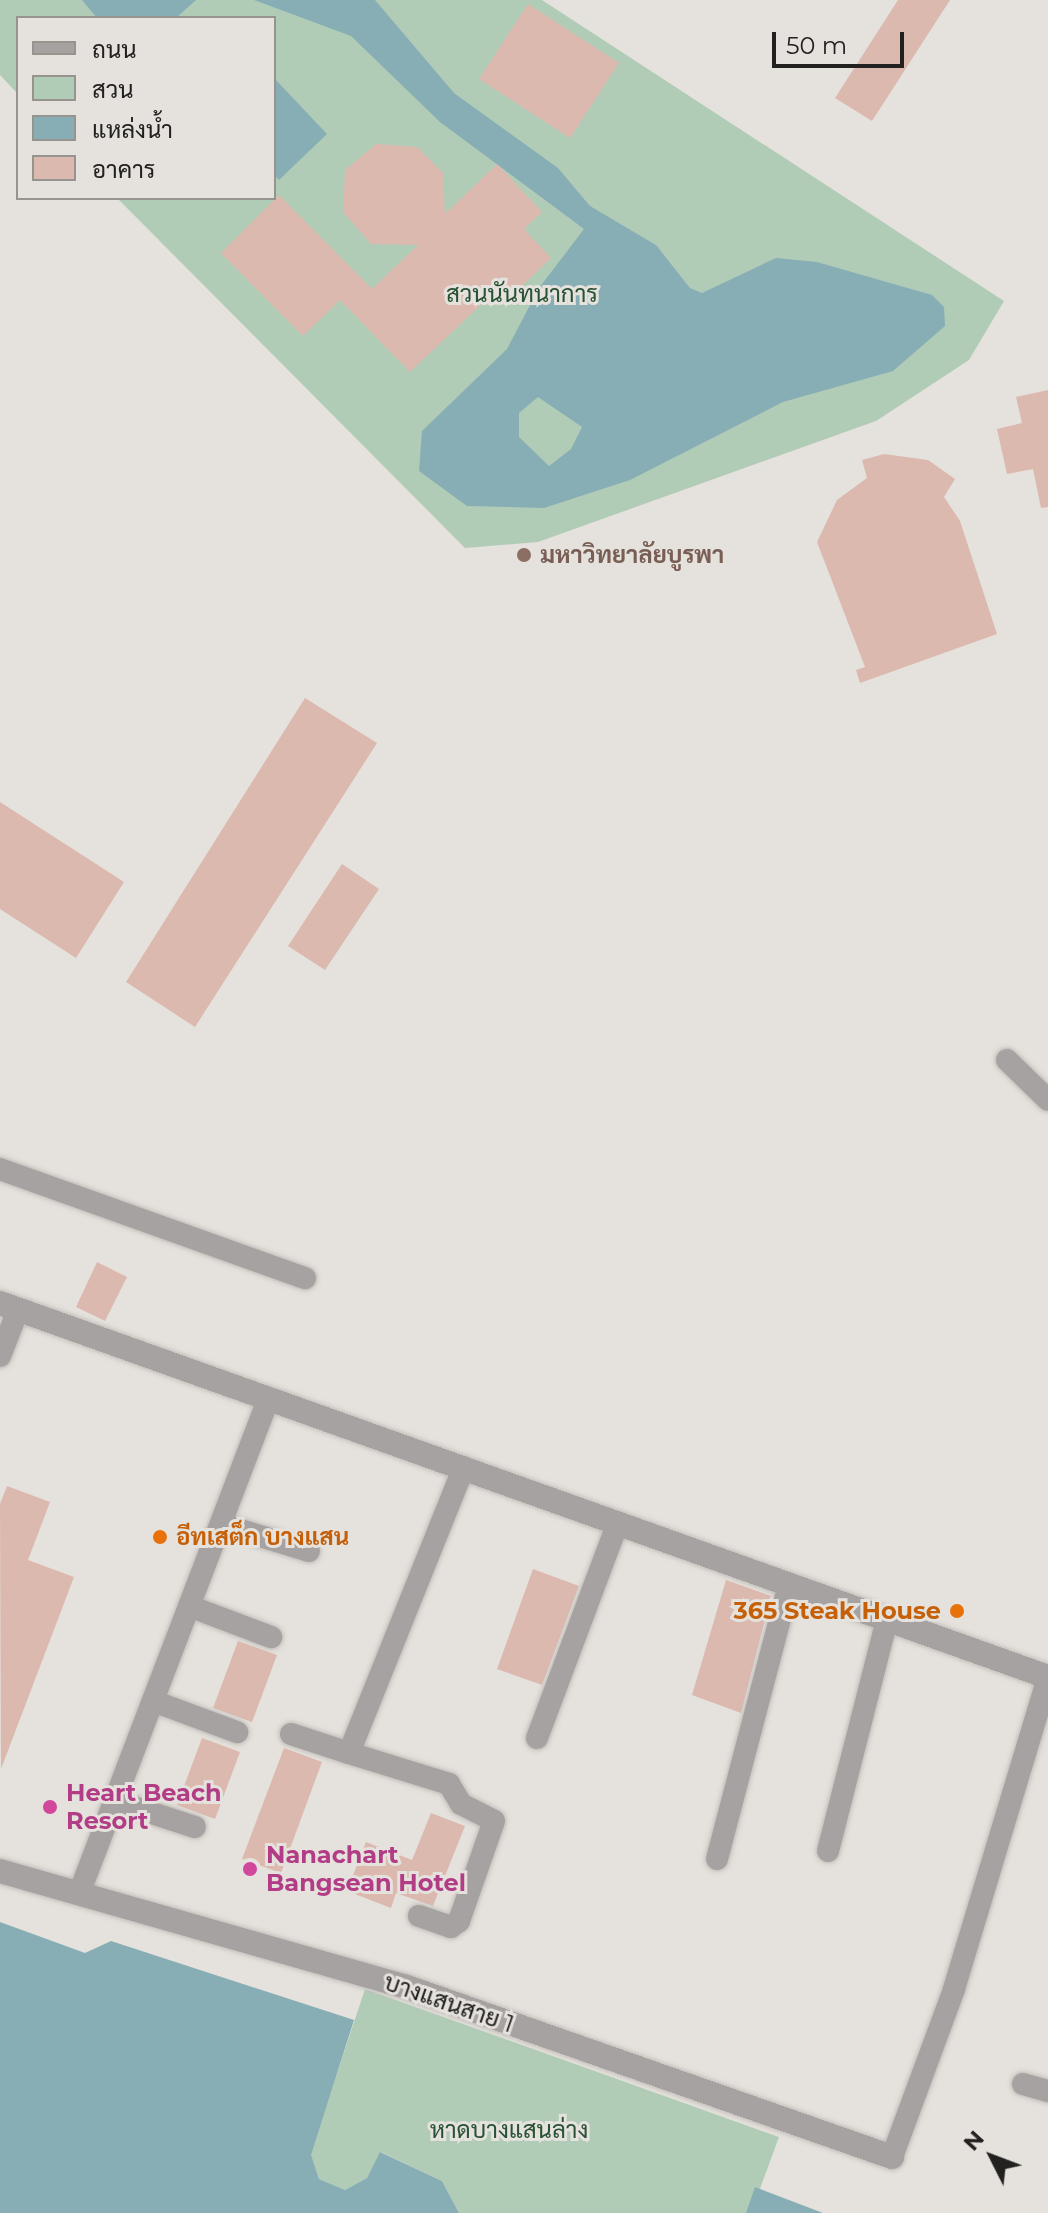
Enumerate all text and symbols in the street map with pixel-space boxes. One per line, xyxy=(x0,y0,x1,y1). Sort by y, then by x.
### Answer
legend xyxy=(16,16,276,200)
scale bar xyxy=(776,16,908,66)
text: 50 m xyxy=(786,31,847,60)
text: ถนน xyxy=(92,35,137,64)
text: สวน xyxy=(92,75,134,104)
text: แหล่งน้ำ xyxy=(92,115,173,144)
text: อาคาร xyxy=(92,155,155,184)
park label: สวนนันทนาการ xyxy=(446,280,598,308)
place label: มหาวิทยาลัยบูรพา xyxy=(540,541,724,569)
marker: มหาวิทยาลัยบูรพา xyxy=(515,546,533,564)
place label: อีทเสต็ก บางแสน xyxy=(176,1523,349,1551)
marker: อีทเสต็ก บางแสน xyxy=(151,1528,169,1546)
place label: 365 Steak House xyxy=(733,1597,941,1625)
marker: 365 Steak House xyxy=(948,1602,966,1620)
place label: Heart Beach Resort xyxy=(66,1779,222,1835)
marker: Heart Beach Resort xyxy=(41,1798,59,1816)
place label: Nanachart Bangsean Hotel xyxy=(266,1841,466,1897)
marker: Nanachart Bangsean Hotel xyxy=(241,1860,259,1878)
street label: บางแสนสาย 1 xyxy=(380,1967,518,2039)
park label: หาดบางแสนล่าง xyxy=(430,2116,588,2144)
north arrow xyxy=(952,2117,1032,2197)
text: N xyxy=(958,2125,990,2156)

